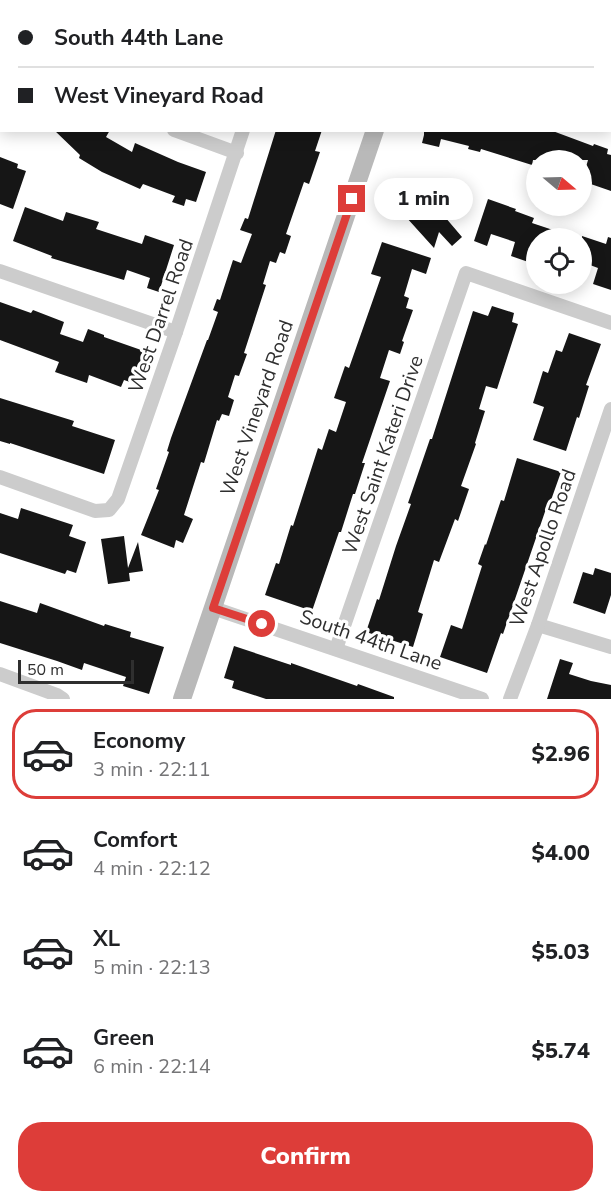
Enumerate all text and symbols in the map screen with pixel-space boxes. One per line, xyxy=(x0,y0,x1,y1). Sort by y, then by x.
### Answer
text: South 44th Lane xyxy=(54,23,223,53)
text: West Vineyard Road xyxy=(54,81,264,111)
north arrow xyxy=(526,150,592,216)
map controls xyxy=(526,150,592,294)
callout: 1 min xyxy=(373,178,472,220)
route end xyxy=(338,185,365,212)
text: 1 min xyxy=(397,185,450,212)
button: locate xyxy=(526,228,592,294)
street label: West Darrel Road xyxy=(122,235,200,397)
street label: West Vineyard Road xyxy=(214,316,300,500)
street label: West Saint Kateri Drive xyxy=(336,352,430,558)
street label: West Apollo Road xyxy=(503,466,583,630)
street label: South 44th Lane xyxy=(296,603,446,677)
route start xyxy=(248,610,275,637)
scale bar xyxy=(18,657,134,684)
text: 50 m xyxy=(27,659,64,681)
text: Economy xyxy=(93,726,185,756)
icon: car xyxy=(21,727,75,781)
text: $2.96 xyxy=(531,739,590,769)
text: 3 min · 22:11 xyxy=(93,756,211,783)
text: Comfort xyxy=(93,825,177,855)
icon: car xyxy=(21,826,75,880)
text: $4.00 xyxy=(531,838,590,868)
text: 4 min · 22:12 xyxy=(93,855,211,882)
text: XL xyxy=(93,924,120,954)
icon: car xyxy=(21,925,75,979)
text: $5.03 xyxy=(531,937,590,967)
text: 5 min · 22:13 xyxy=(93,954,211,981)
text: Green xyxy=(93,1023,154,1053)
icon: car xyxy=(21,1024,75,1078)
text: $5.74 xyxy=(531,1036,590,1066)
text: 6 min · 22:14 xyxy=(93,1053,211,1080)
button: Confirm xyxy=(18,1122,593,1191)

